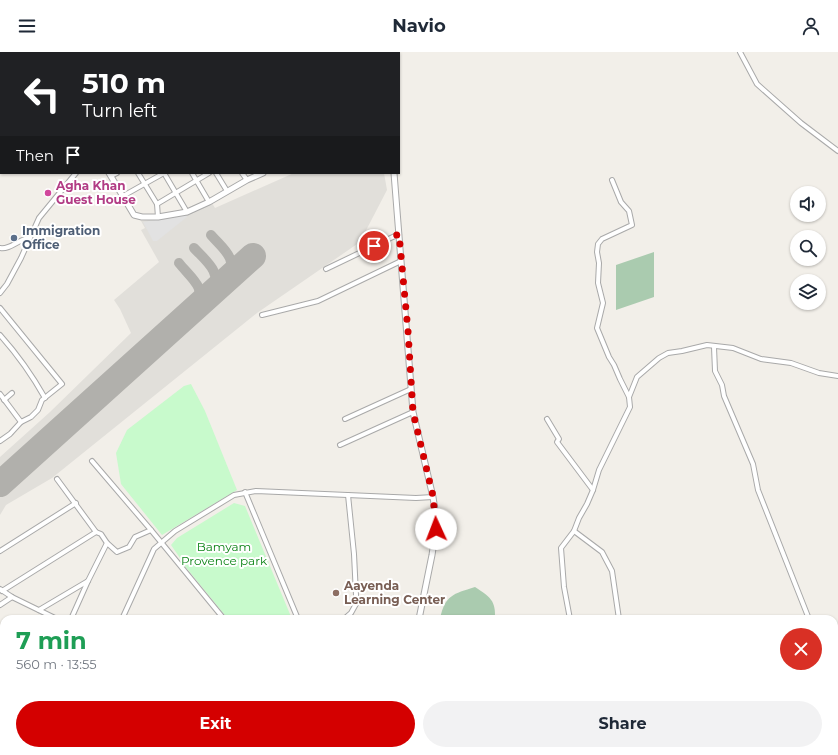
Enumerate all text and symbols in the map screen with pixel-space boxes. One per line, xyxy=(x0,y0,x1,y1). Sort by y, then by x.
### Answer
icon: menu xyxy=(16,15,38,37)
text: Navio xyxy=(392,15,446,37)
icon: person xyxy=(800,15,822,37)
text: 510 m xyxy=(82,66,166,100)
icon: left xyxy=(16,68,68,120)
text: Turn left xyxy=(82,100,157,122)
icon: arrive xyxy=(62,144,84,166)
text: Then xyxy=(16,146,54,165)
place label: Agha Khan Guest House xyxy=(55,178,136,207)
map controls xyxy=(790,186,826,310)
button: sound xyxy=(790,186,826,222)
marker: Agha Khan Guest House xyxy=(43,188,53,198)
place label: Immigration Office xyxy=(22,223,100,252)
pin xyxy=(357,229,391,263)
button: search xyxy=(790,230,826,266)
marker: Immigration Office xyxy=(9,233,19,243)
icon: arrive xyxy=(363,235,385,257)
button: layers xyxy=(790,274,826,310)
position arrow xyxy=(415,508,457,550)
park label: Bamyam Provence park xyxy=(181,539,268,568)
place label: Aayenda Learning Center xyxy=(343,578,445,607)
marker: Aayenda Learning Center xyxy=(331,588,341,598)
text: 7 min xyxy=(16,626,87,655)
button: close xyxy=(780,628,822,670)
text: 560 m · 13:55 xyxy=(16,656,97,672)
button: Exit xyxy=(16,701,415,747)
button: Share xyxy=(423,701,822,747)

